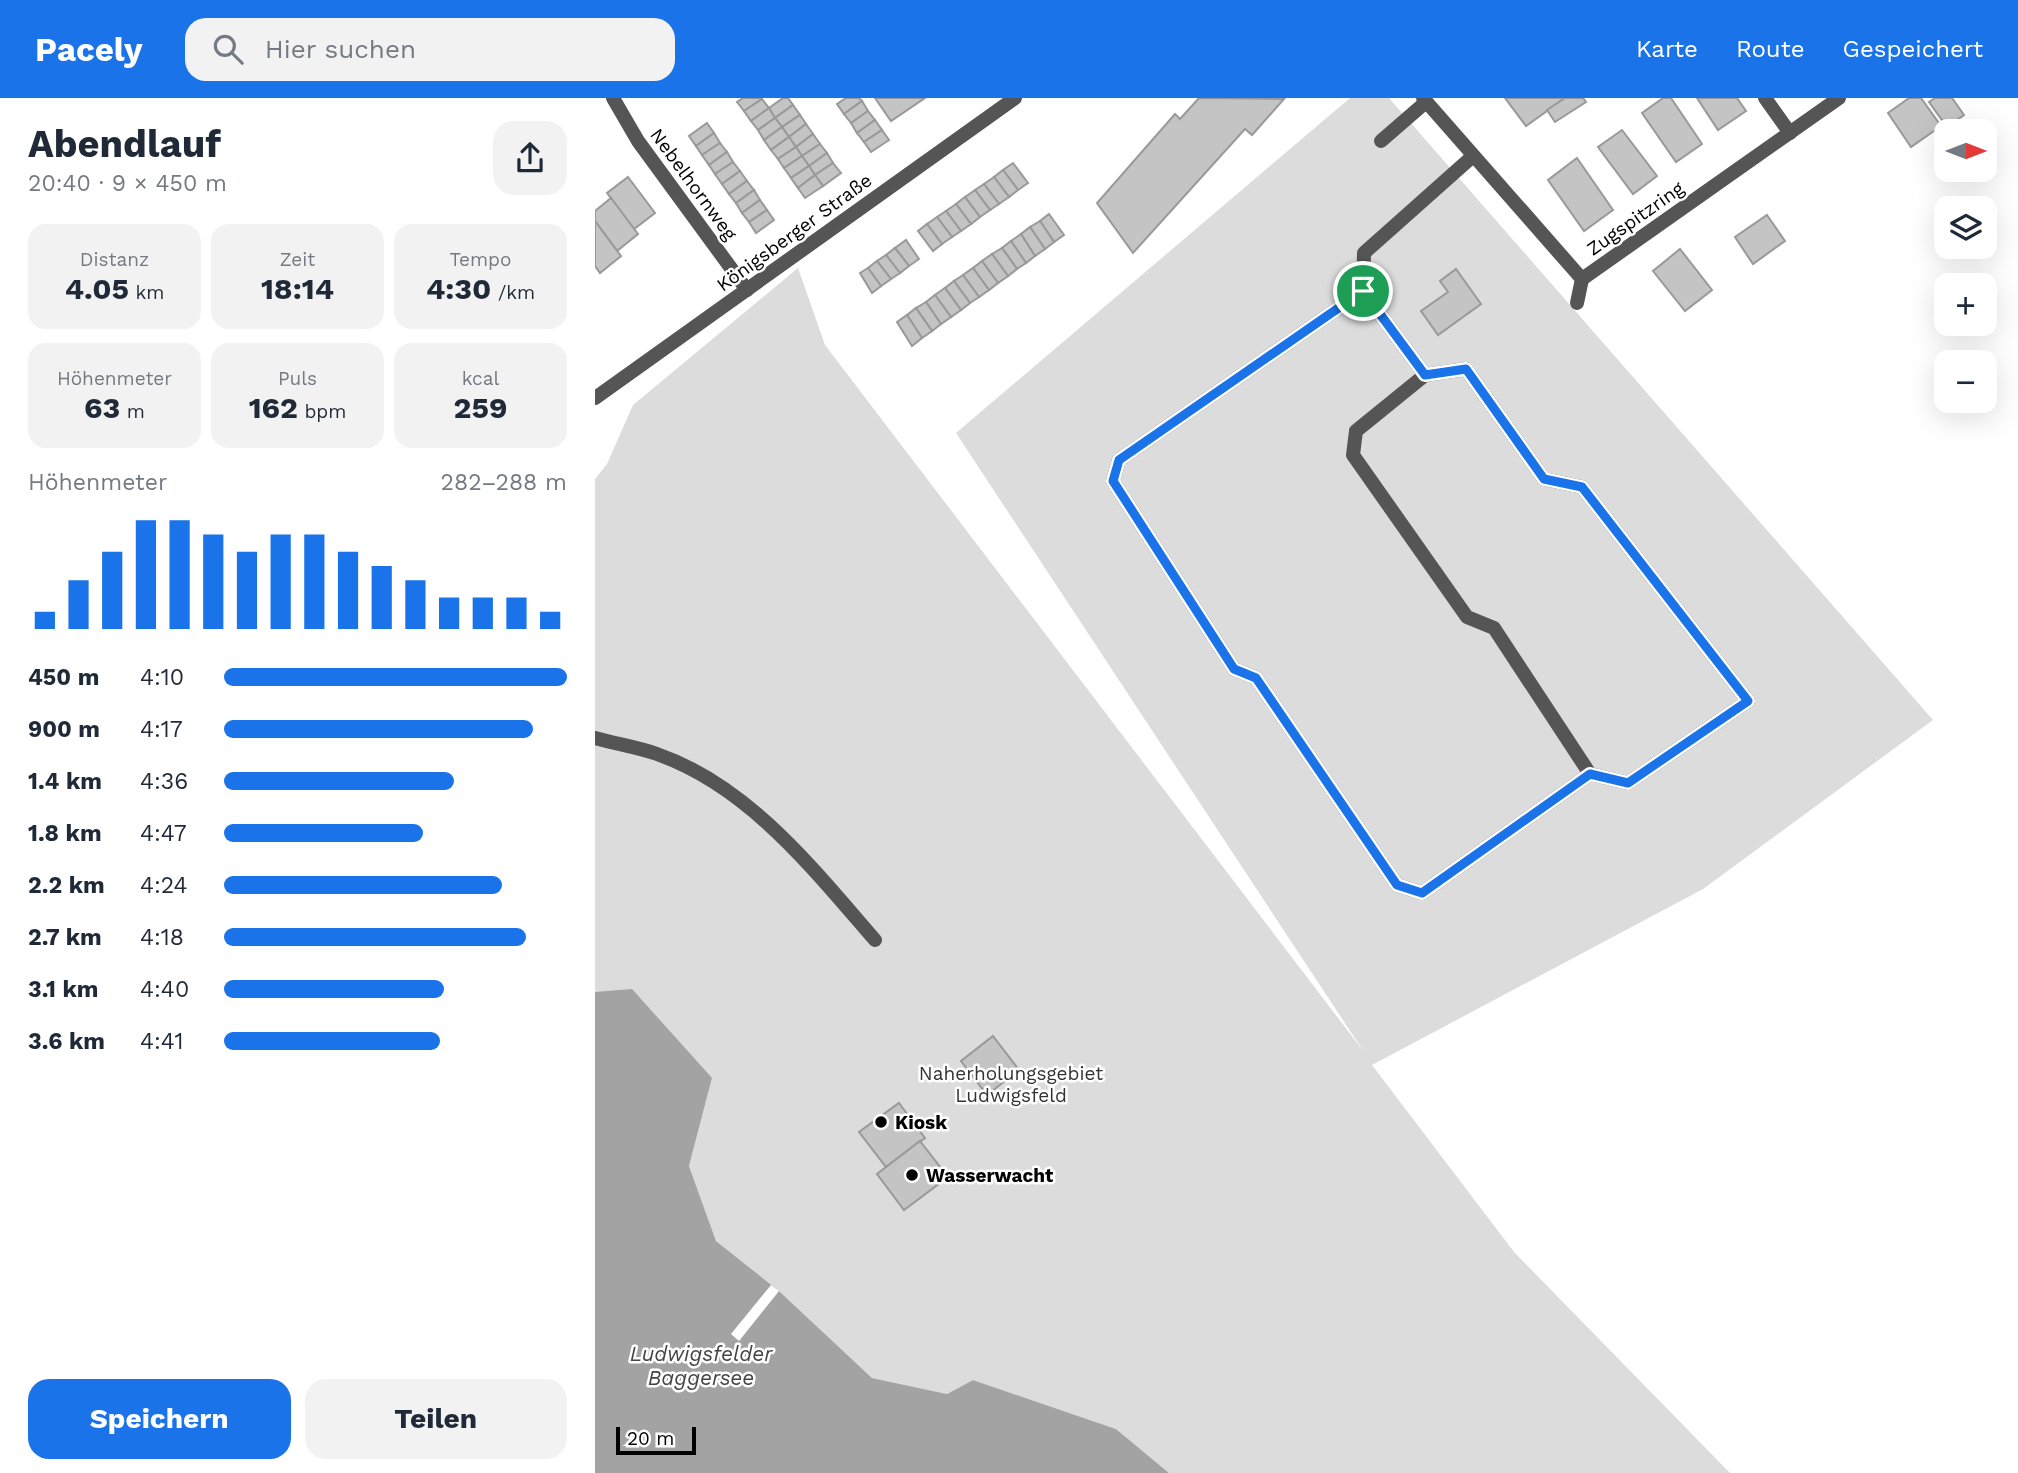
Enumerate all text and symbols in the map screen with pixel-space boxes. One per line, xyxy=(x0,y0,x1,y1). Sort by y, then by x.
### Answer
search box xyxy=(185,18,675,81)
text: Pacely xyxy=(35,30,143,69)
icon: search xyxy=(209,30,247,68)
text: Hier suchen xyxy=(265,34,416,64)
text: Karte xyxy=(1636,35,1698,63)
text: Route xyxy=(1736,35,1805,63)
text: Gespeichert xyxy=(1843,35,1983,63)
north arrow xyxy=(1934,119,1997,182)
map controls xyxy=(1934,119,1997,413)
button: share xyxy=(493,121,567,195)
text: Abendlauf xyxy=(28,122,221,166)
street label: Nebelhornweg xyxy=(645,124,742,245)
street label: Königsberger Straße xyxy=(712,168,876,296)
text: 20:40 · 9 × 450 m xyxy=(28,170,227,197)
street label: Zugspitzring xyxy=(1582,176,1689,260)
button: layers xyxy=(1934,196,1997,259)
text: Distanz xyxy=(80,248,149,271)
text: Zeit xyxy=(280,248,315,271)
text: Tempo xyxy=(450,248,511,271)
pin xyxy=(1333,261,1393,321)
text: 4.05 xyxy=(65,271,129,306)
text: 18:14 xyxy=(261,271,334,306)
text: 4:30 xyxy=(426,271,491,306)
icon: arrive xyxy=(1344,272,1382,310)
button: + xyxy=(1934,273,1997,336)
text: km xyxy=(129,281,164,304)
text: /km xyxy=(491,281,535,304)
button: − xyxy=(1934,350,1997,413)
text: Höhenmeter xyxy=(57,367,172,390)
text: Puls xyxy=(278,367,317,390)
text: kcal xyxy=(462,367,499,390)
text: 63 xyxy=(84,390,120,425)
text: 162 xyxy=(249,390,298,425)
text: 259 xyxy=(454,390,507,425)
text: m xyxy=(120,400,145,423)
text: bpm xyxy=(298,400,346,423)
text: Höhenmeter xyxy=(28,469,167,496)
text: 282–288 m xyxy=(441,469,567,496)
text: 450 m xyxy=(28,664,99,691)
text: 4:10 xyxy=(140,664,184,691)
text: 900 m xyxy=(28,716,100,743)
text: 4:17 xyxy=(140,716,183,743)
text: 1.4 km xyxy=(28,768,102,795)
text: 4:36 xyxy=(140,768,188,795)
text: 1.8 km xyxy=(28,820,102,847)
text: 4:47 xyxy=(140,820,187,847)
text: 2.2 km xyxy=(28,872,105,899)
text: 4:24 xyxy=(140,872,188,899)
text: 2.7 km xyxy=(28,924,102,951)
text: 4:18 xyxy=(140,924,184,951)
text: 3.1 km xyxy=(28,976,98,1003)
text: 4:40 xyxy=(140,976,189,1003)
text: 3.6 km xyxy=(28,1028,105,1055)
text: 4:41 xyxy=(140,1028,184,1055)
park label: Naherholungsgebiet Ludwigsfeld xyxy=(919,1062,1103,1107)
place label: Kiosk xyxy=(895,1111,947,1134)
marker: Kiosk xyxy=(873,1114,889,1130)
place label: Wasserwacht xyxy=(926,1164,1054,1187)
marker: Wasserwacht xyxy=(904,1167,920,1183)
water label: Ludwigsfelder Baggersee xyxy=(630,1341,773,1390)
button: Speichern xyxy=(28,1379,291,1459)
button: Teilen xyxy=(305,1379,567,1459)
scale bar xyxy=(616,1424,697,1456)
text: 20 m xyxy=(627,1427,674,1450)

